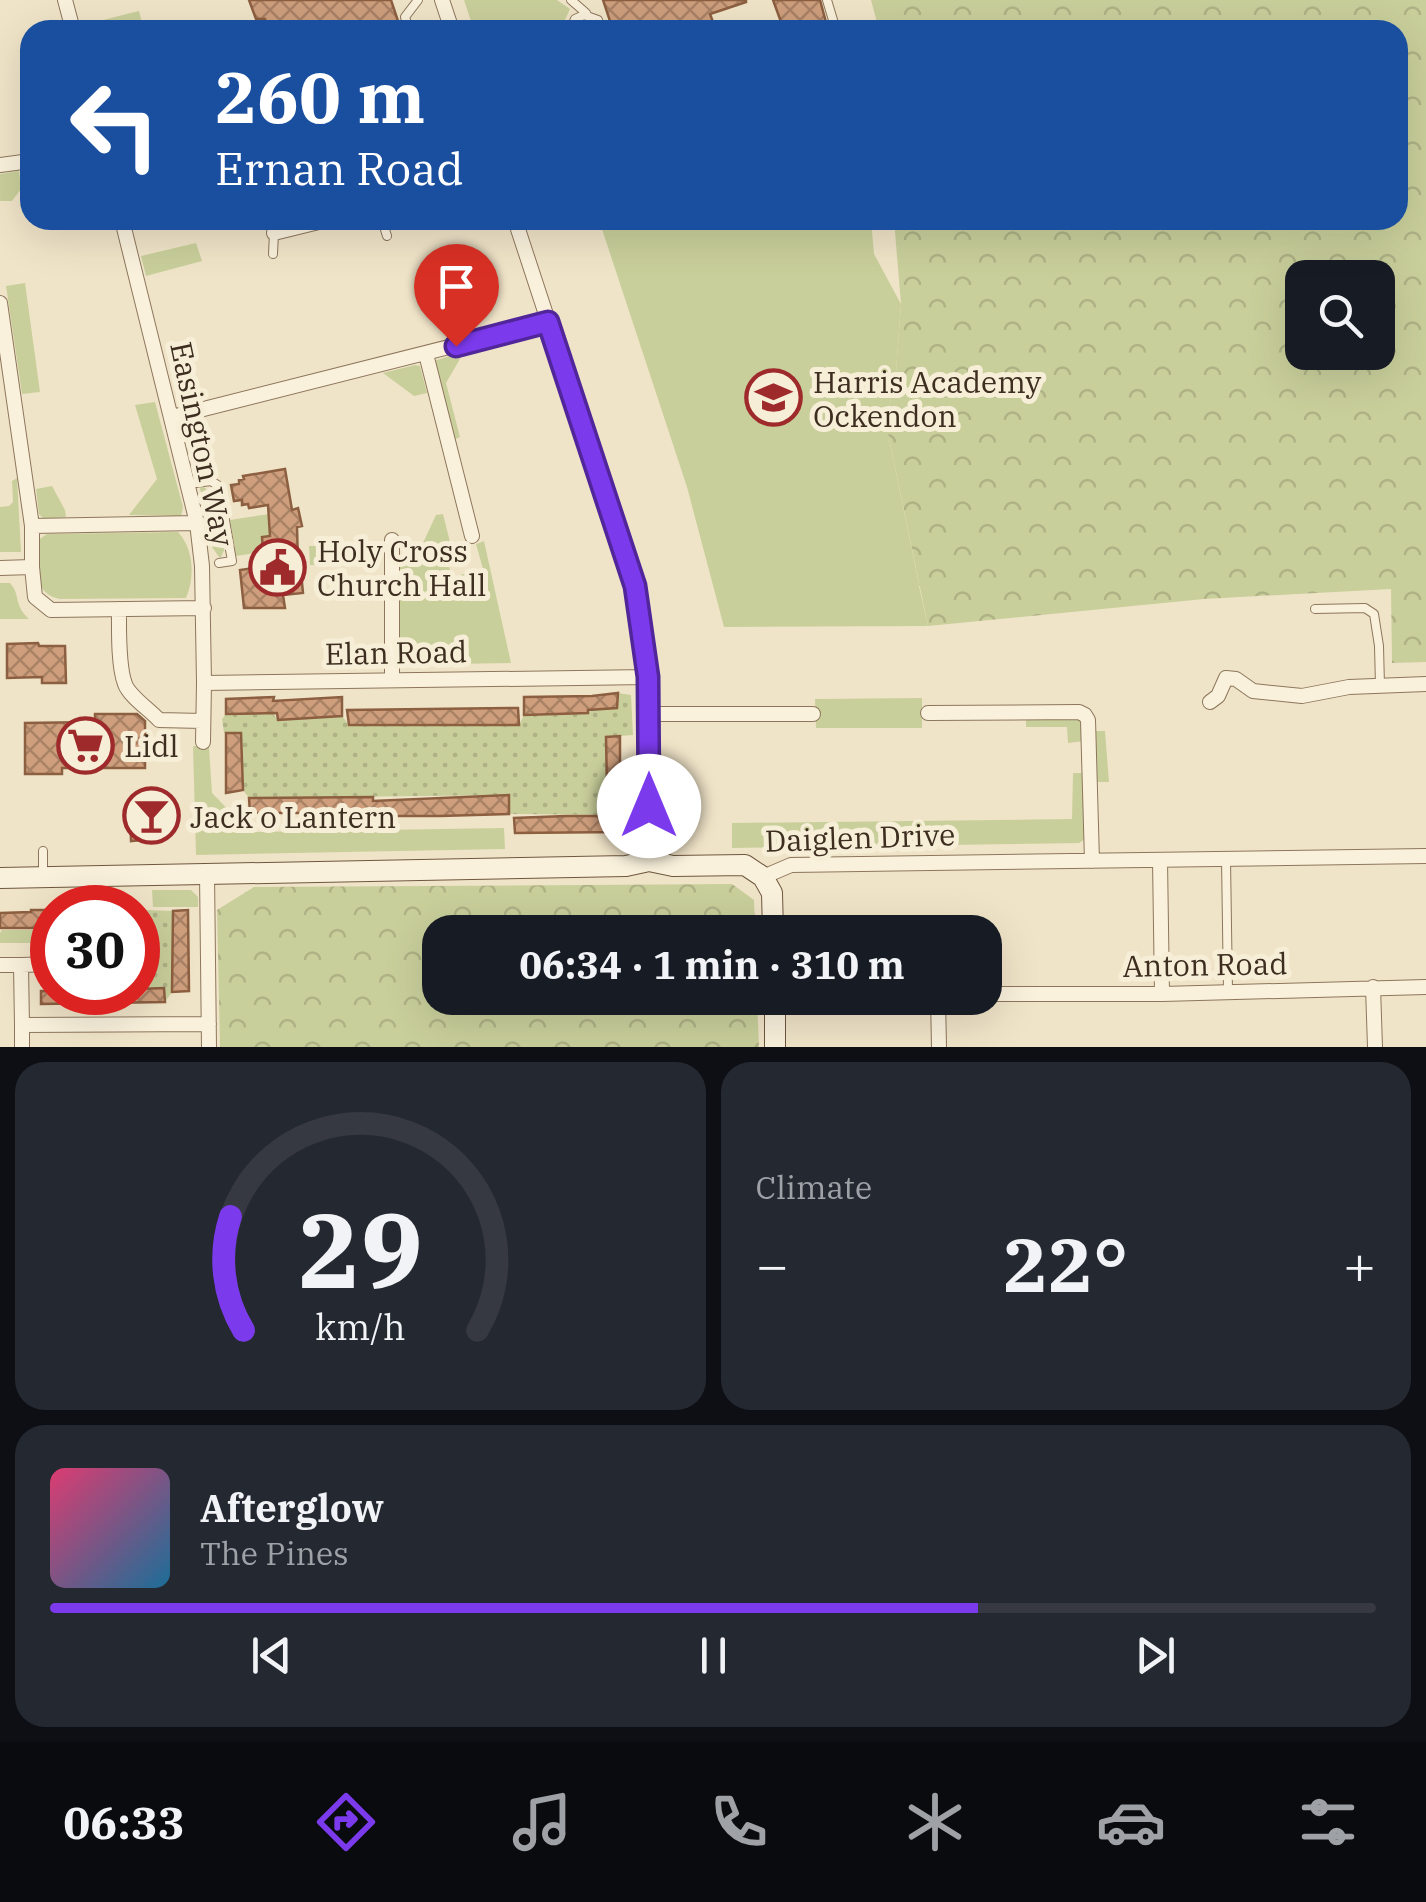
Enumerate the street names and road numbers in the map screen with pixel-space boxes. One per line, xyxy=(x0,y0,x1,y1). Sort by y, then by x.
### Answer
street label: Easington Way xyxy=(162,338,244,550)
street label: Elan Road xyxy=(325,631,467,673)
street label: Daiglen Drive xyxy=(764,814,956,860)
street label: Anton Road xyxy=(1122,943,1288,985)

